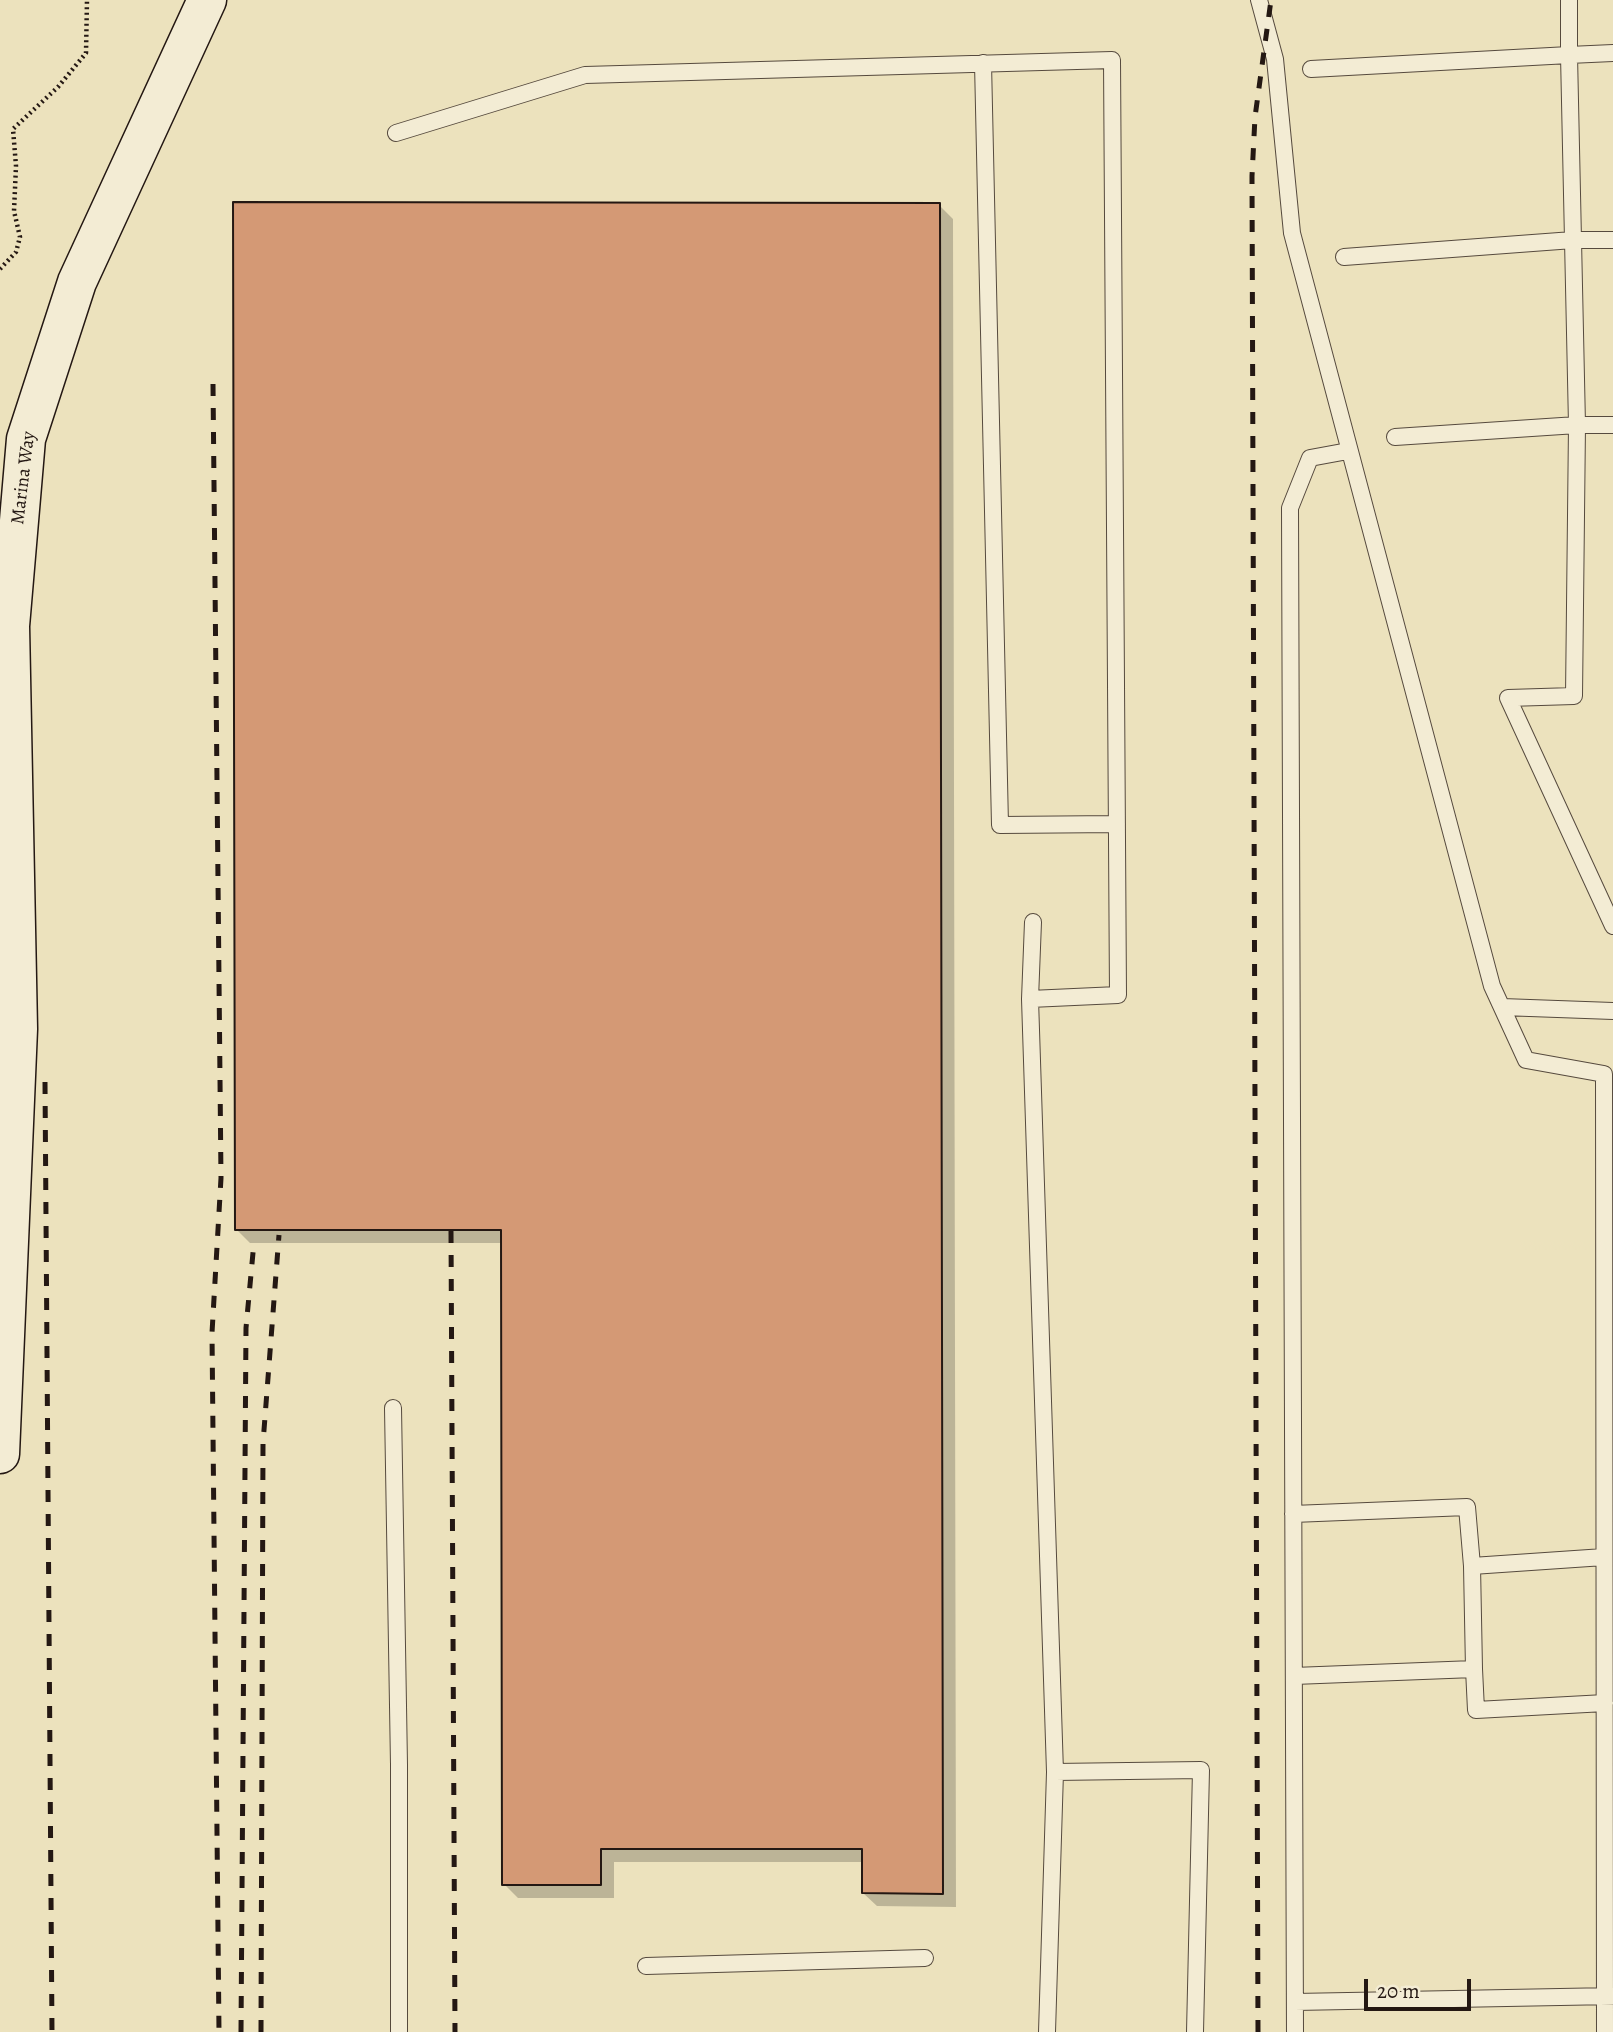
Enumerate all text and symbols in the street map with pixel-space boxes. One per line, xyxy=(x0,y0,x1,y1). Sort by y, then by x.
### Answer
street label: Marina Way xyxy=(7,430,41,526)
scale bar xyxy=(1368,1966,1475,2010)
text: 20 m xyxy=(1377,1977,1420,2005)

